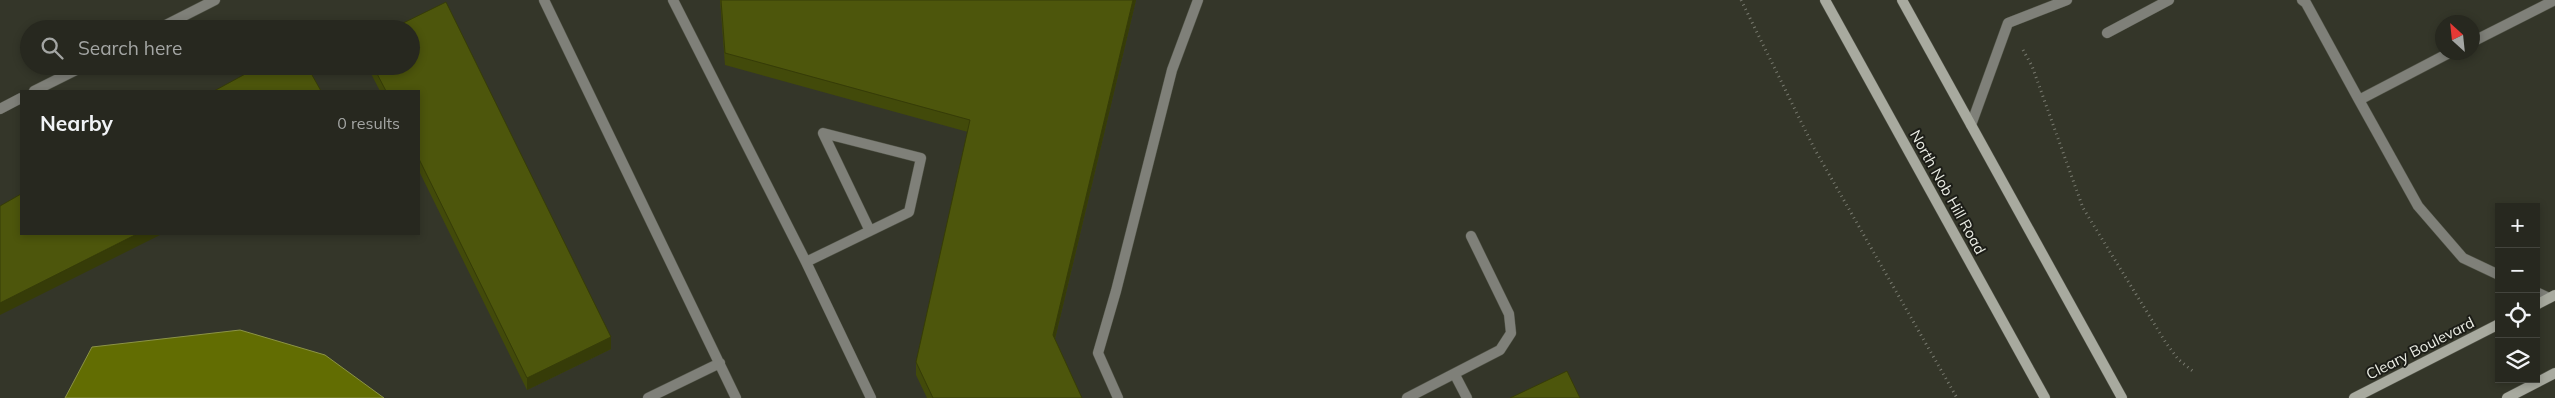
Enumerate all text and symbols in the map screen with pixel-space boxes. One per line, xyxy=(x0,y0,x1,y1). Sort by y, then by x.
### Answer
north arrow xyxy=(2435,15,2480,60)
search box xyxy=(20,20,420,75)
icon: search xyxy=(38,34,66,62)
text: Search here xyxy=(78,36,182,60)
text: Nearby xyxy=(40,110,113,136)
text: 0 results xyxy=(337,113,400,133)
street label: North Nob Hill Road xyxy=(1906,127,1990,257)
map controls xyxy=(2495,203,2540,383)
button: + xyxy=(2495,203,2540,248)
button: − xyxy=(2495,248,2540,293)
button: locate xyxy=(2495,293,2540,338)
street label: Cleary Boulevard xyxy=(2363,313,2477,383)
button: layers xyxy=(2495,338,2540,383)

